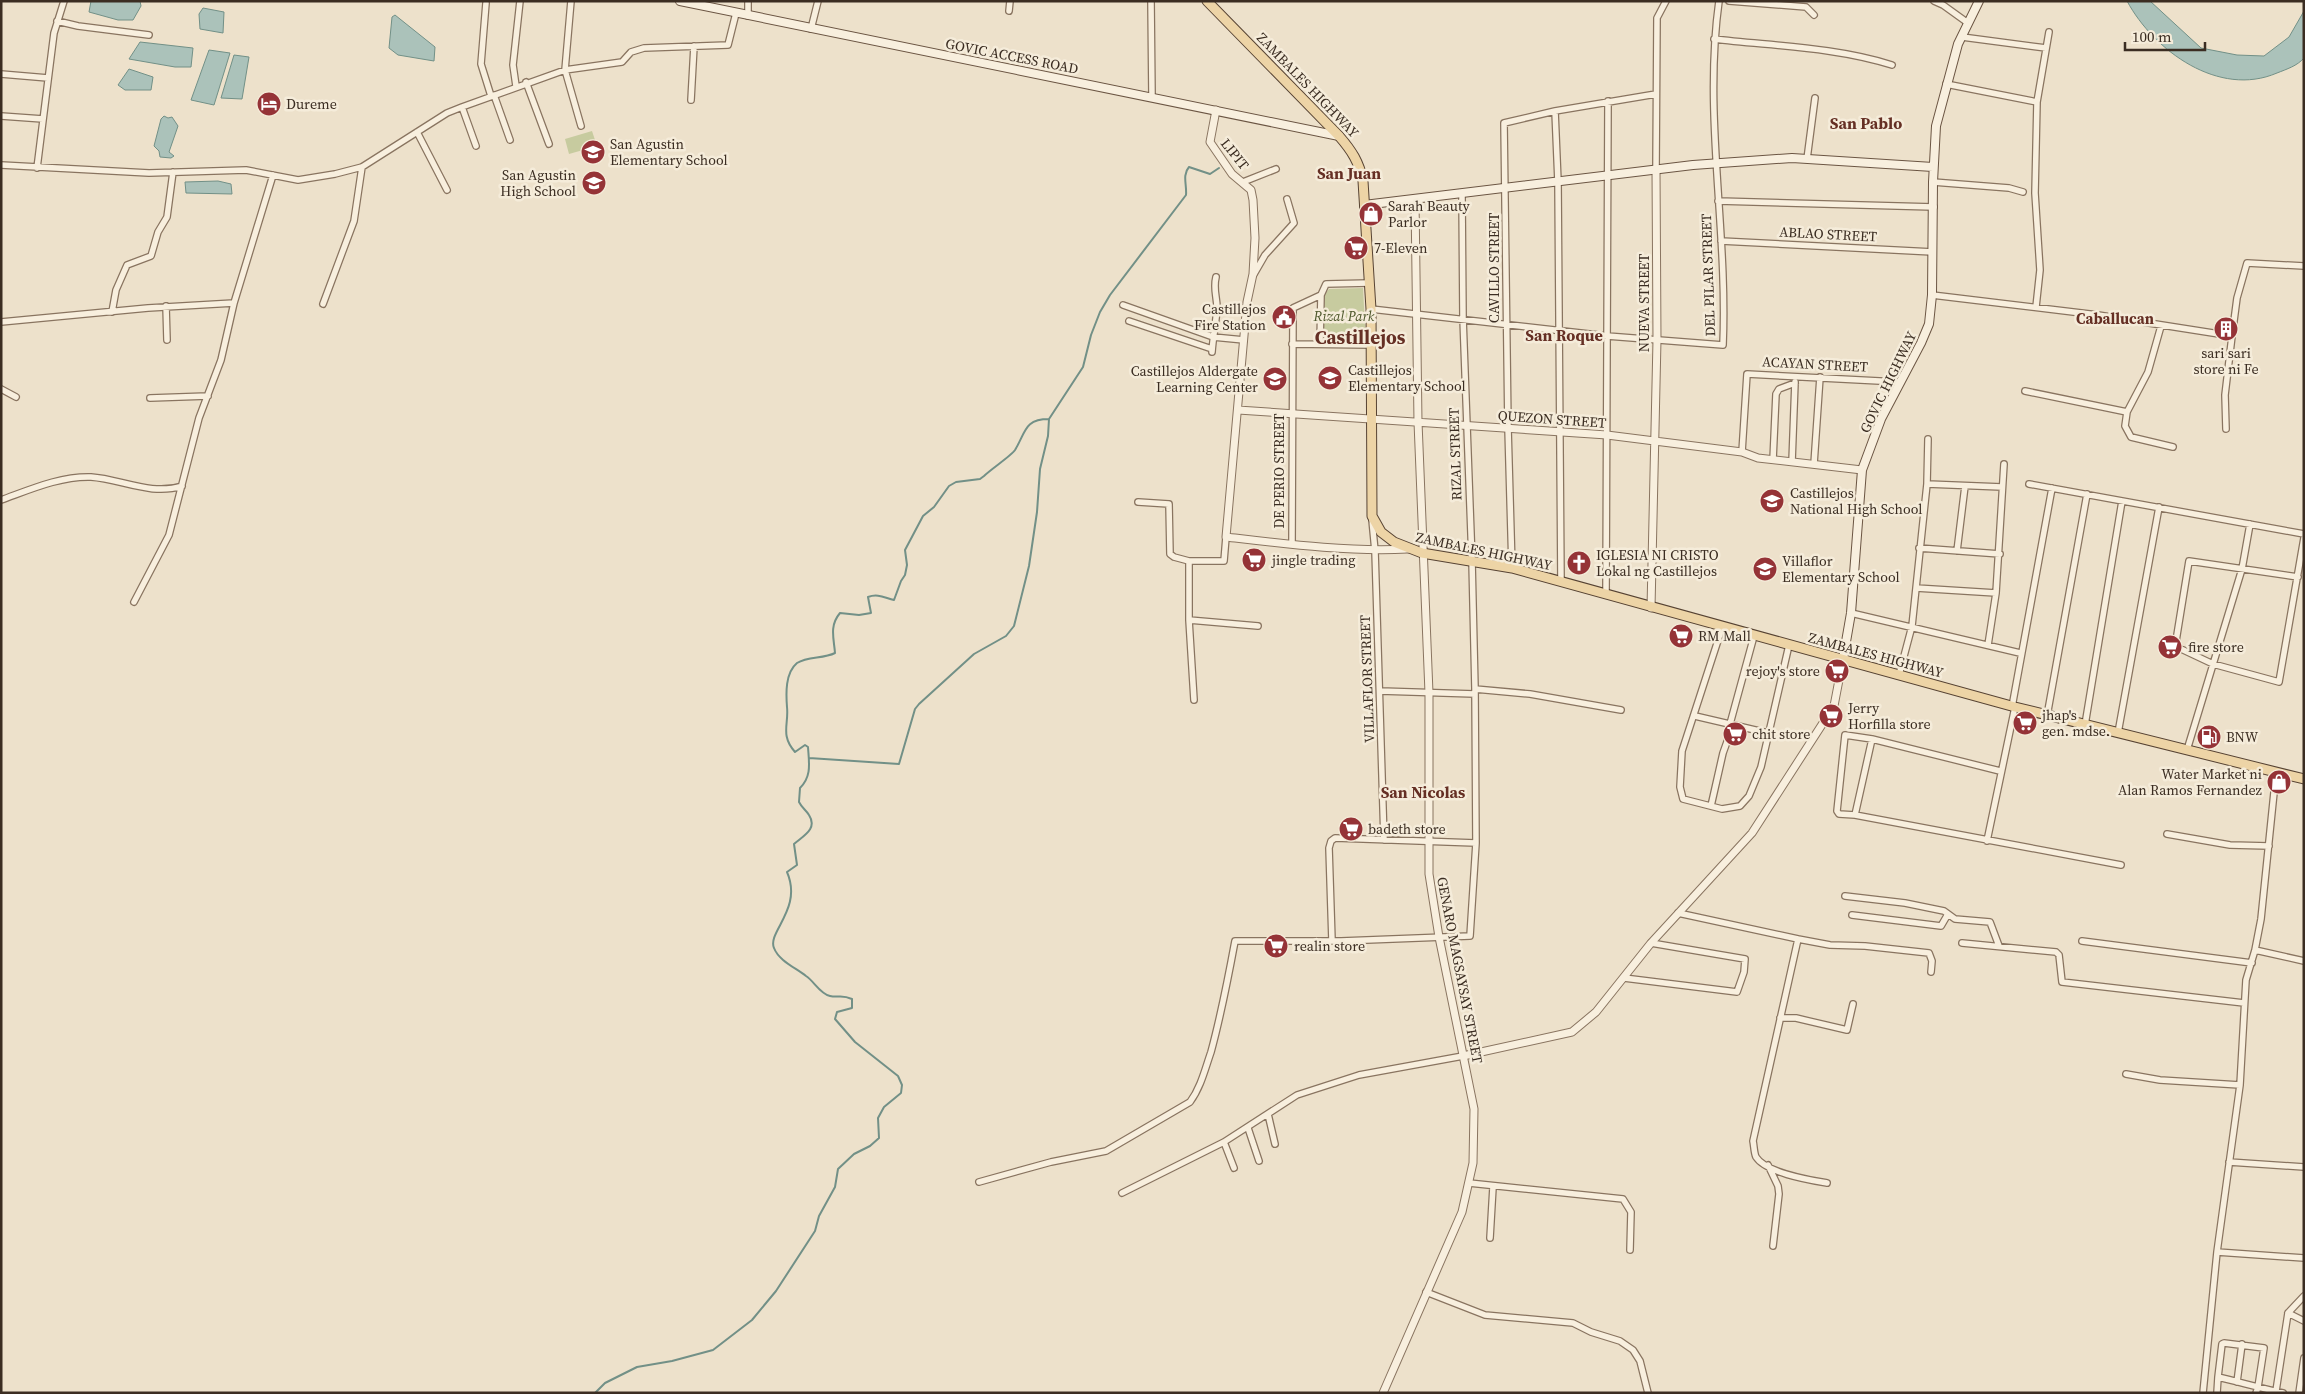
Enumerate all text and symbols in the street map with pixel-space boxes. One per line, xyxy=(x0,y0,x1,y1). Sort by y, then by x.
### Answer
scale bar xyxy=(2125,20,2205,52)
text: 100 m xyxy=(2132,26,2172,47)
street label: ZAMBALES HIGHWAY xyxy=(1252,28,1364,142)
street label: GOVIC ACCESS ROAD xyxy=(944,33,1080,79)
hotel icon: Dureme xyxy=(256,91,282,117)
place label: Dureme xyxy=(286,94,337,114)
district label: San Pablo xyxy=(1830,112,1902,134)
place label: San Agustin Elementary School xyxy=(610,134,728,170)
street label: LIPIT xyxy=(1216,134,1254,174)
school or university icon: San Agustin Elementary School xyxy=(580,139,606,165)
district label: San Juan xyxy=(1317,162,1381,184)
place label: San Agustin High School xyxy=(500,165,577,201)
school or university icon: San Agustin High School xyxy=(581,170,607,196)
place label: Sarah Beauty Parlor xyxy=(1388,196,1470,232)
shop icon: Sarah Beauty Parlor xyxy=(1358,201,1384,227)
street label: CAVILLO STREET xyxy=(1484,212,1504,323)
street label: DEL PILAR STREET xyxy=(1696,213,1720,337)
street label: ABLAO STREET xyxy=(1779,221,1878,247)
supermarket icon: 7-Eleven xyxy=(1343,235,1369,261)
place label: 7-Eleven xyxy=(1374,238,1428,258)
street label: NUEVA STREET xyxy=(1634,253,1654,352)
place label: Castillejos Fire Station xyxy=(1194,299,1267,335)
public building icon: Castillejos Fire Station xyxy=(1271,304,1297,330)
park label: Rizal Park xyxy=(1313,306,1375,326)
district label: Caballucan xyxy=(2076,308,2154,329)
building icon: sari sari store ni Fe xyxy=(2213,316,2239,342)
district label: Castillejos xyxy=(1315,324,1406,350)
district label: San Roque xyxy=(1525,324,1603,346)
street label: GOVIC HIGHWAY xyxy=(1855,328,1921,436)
place label: sari sari store ni Fe xyxy=(2193,343,2259,379)
street label: ACAYAN STREET xyxy=(1762,351,1869,377)
place label: Castillejos Elementary School xyxy=(1348,360,1466,396)
place label: Castillejos Aldergate Learning Center xyxy=(1131,361,1258,397)
school or university icon: Castillejos Elementary School xyxy=(1317,365,1343,391)
school or university icon: Castillejos Aldergate Learning Center xyxy=(1262,366,1288,392)
street label: QUEZON STREET xyxy=(1497,405,1607,433)
street label: RIZAL STREET xyxy=(1443,407,1467,501)
street label: DE PERIO STREET xyxy=(1269,413,1289,528)
place label: Castillejos National High School xyxy=(1790,483,1922,519)
school or university icon: Castillejos National High School xyxy=(1759,488,1785,514)
street label: ZAMBALES HIGHWAY xyxy=(1414,527,1554,575)
place label: IGLESIA NI CRISTO Lokal ng Castillejos xyxy=(1596,545,1719,581)
supermarket icon: jingle trading xyxy=(1241,547,1267,573)
place label: jingle trading xyxy=(1270,550,1356,570)
church icon: IGLESIA NI CRISTO Lokal ng Castillejos xyxy=(1566,550,1592,576)
place label: Villaflor Elementary School xyxy=(1782,551,1900,587)
school or university icon: Villaflor Elementary School xyxy=(1752,556,1778,582)
street label: VILLAFLOR STREET xyxy=(1355,614,1379,743)
supermarket icon: RM Mall xyxy=(1668,623,1694,649)
place label: RM Mall xyxy=(1698,626,1751,646)
street label: ZAMBALES HIGHWAY xyxy=(1806,627,1946,683)
supermarket icon: fire store xyxy=(2157,634,2183,660)
place label: fire store xyxy=(2188,637,2244,657)
supermarket icon: rejoy's store xyxy=(1824,658,1850,684)
place label: rejoy's store xyxy=(1746,661,1820,681)
place label: Jerry Horfilla store xyxy=(1847,698,1931,734)
supermarket icon: Jerry Horfilla store xyxy=(1818,703,1844,729)
place label: jhap's gen. mdse. xyxy=(2040,705,2110,741)
supermarket icon: jhap's gen. mdse. xyxy=(2012,710,2038,736)
supermarket icon: chit store xyxy=(1722,721,1748,747)
place label: chit store xyxy=(1752,724,1810,744)
fuel station icon: BNW xyxy=(2196,724,2222,750)
place label: BNW xyxy=(2226,727,2259,747)
place label: Water Market ni Alan Ramos Fernandez xyxy=(2118,764,2263,800)
shop icon: Water Market ni Alan Ramos Fernandez xyxy=(2266,769,2292,795)
district label: San Nicolas xyxy=(1381,781,1465,803)
supermarket icon: badeth store xyxy=(1338,816,1364,842)
place label: badeth store xyxy=(1368,819,1446,839)
street label: GENARO MAGSAYSAY STREET xyxy=(1432,875,1488,1065)
supermarket icon: realin store xyxy=(1263,933,1289,959)
place label: realin store xyxy=(1294,936,1365,956)

